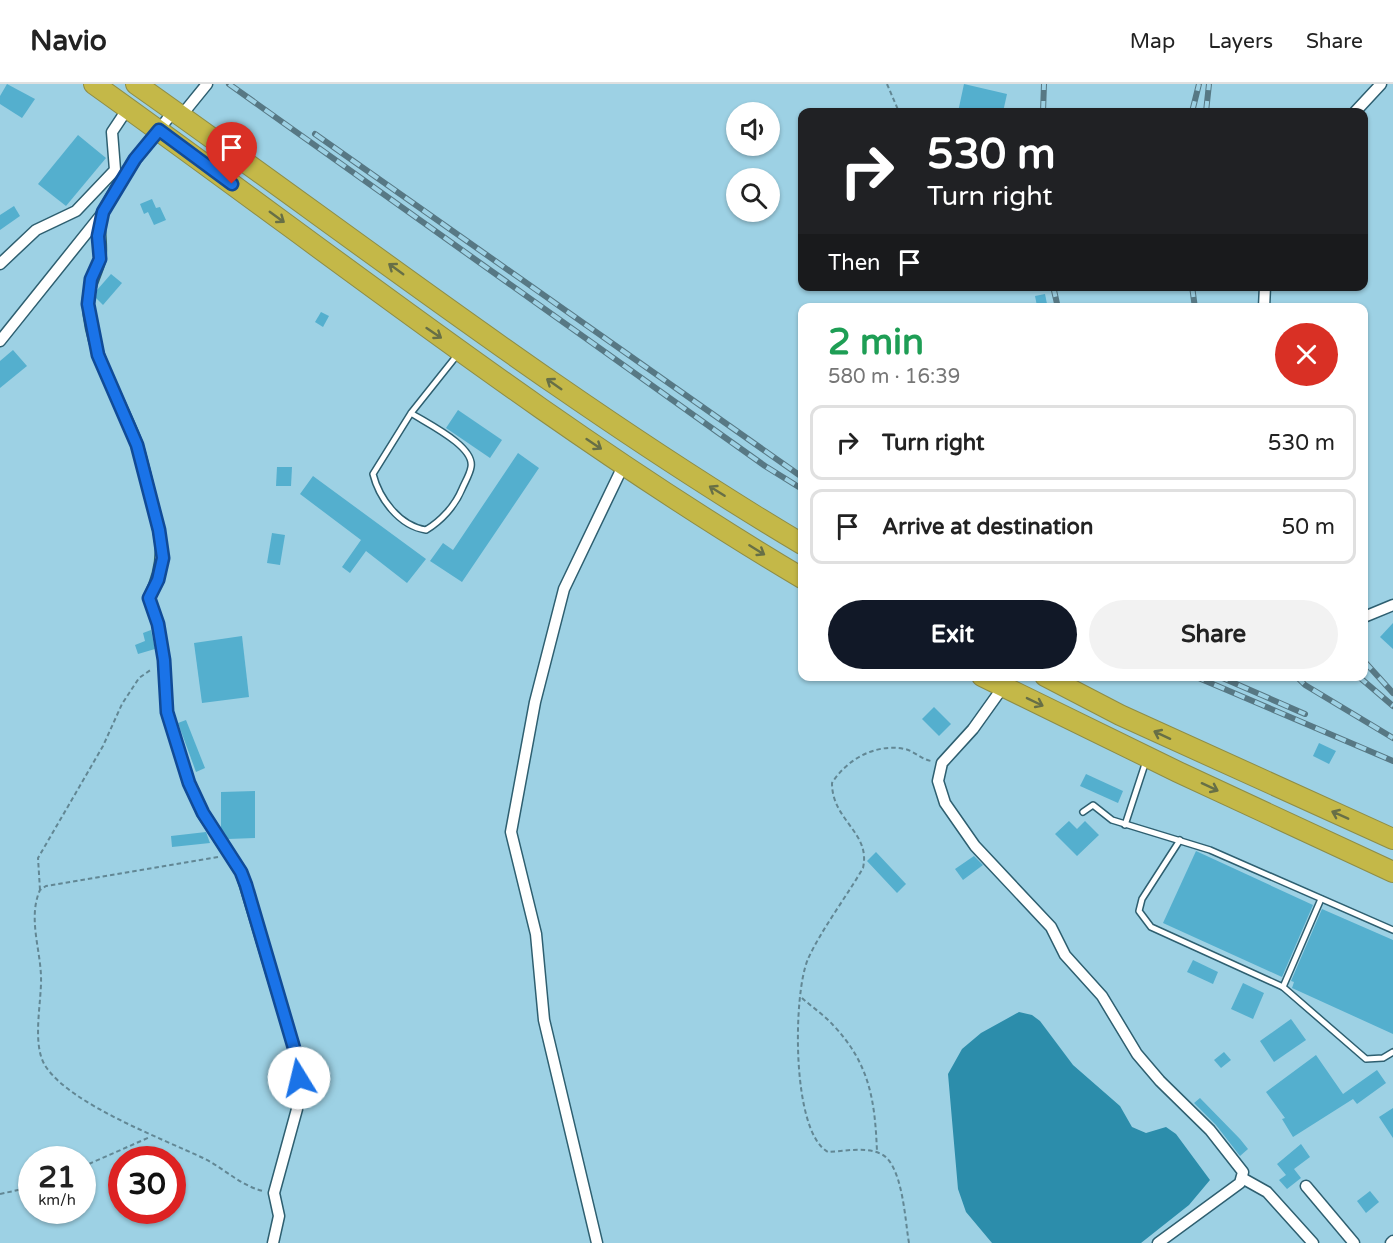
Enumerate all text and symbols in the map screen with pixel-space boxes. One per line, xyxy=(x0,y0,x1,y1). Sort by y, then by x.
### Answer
text: Navio xyxy=(30,24,107,58)
text: Map xyxy=(1130,29,1175,54)
text: Layers xyxy=(1208,29,1273,54)
text: Share xyxy=(1306,29,1363,54)
map controls xyxy=(726,102,780,222)
button: sound xyxy=(726,102,780,156)
pin xyxy=(206,122,257,184)
text: 530 m xyxy=(927,129,1056,180)
icon: arrive xyxy=(215,131,248,164)
icon: right xyxy=(828,132,906,210)
button: search xyxy=(726,168,780,222)
text: Turn right xyxy=(927,180,1053,213)
one-way arrow xyxy=(269,211,285,223)
icon: arrive xyxy=(893,246,926,279)
text: Then xyxy=(828,250,881,276)
one-way arrow xyxy=(389,263,405,276)
text: 2 min xyxy=(828,321,924,364)
button: close xyxy=(1275,323,1338,386)
one-way arrow xyxy=(425,327,441,339)
text: 580 m · 16:39 xyxy=(828,365,960,389)
one-way arrow xyxy=(547,378,563,390)
icon: right xyxy=(831,426,864,459)
text: Turn right xyxy=(882,430,984,456)
text: 530 m xyxy=(1268,430,1335,456)
one-way arrow xyxy=(585,438,602,450)
one-way arrow xyxy=(709,485,726,497)
icon: arrive xyxy=(831,510,864,543)
text: Arrive at destination xyxy=(882,514,1093,540)
text: 50 m xyxy=(1281,514,1335,540)
one-way arrow xyxy=(748,545,765,557)
button: Exit xyxy=(828,600,1077,669)
button: Share xyxy=(1089,600,1338,669)
one-way arrow xyxy=(1025,697,1043,708)
one-way arrow xyxy=(1154,728,1172,740)
one-way arrow xyxy=(1201,782,1219,793)
one-way arrow xyxy=(1331,809,1349,821)
position arrow xyxy=(267,1046,331,1110)
speed limit sign: 30 xyxy=(108,1146,186,1224)
text: 21 xyxy=(38,1159,76,1196)
text: km/h xyxy=(38,1191,76,1209)

